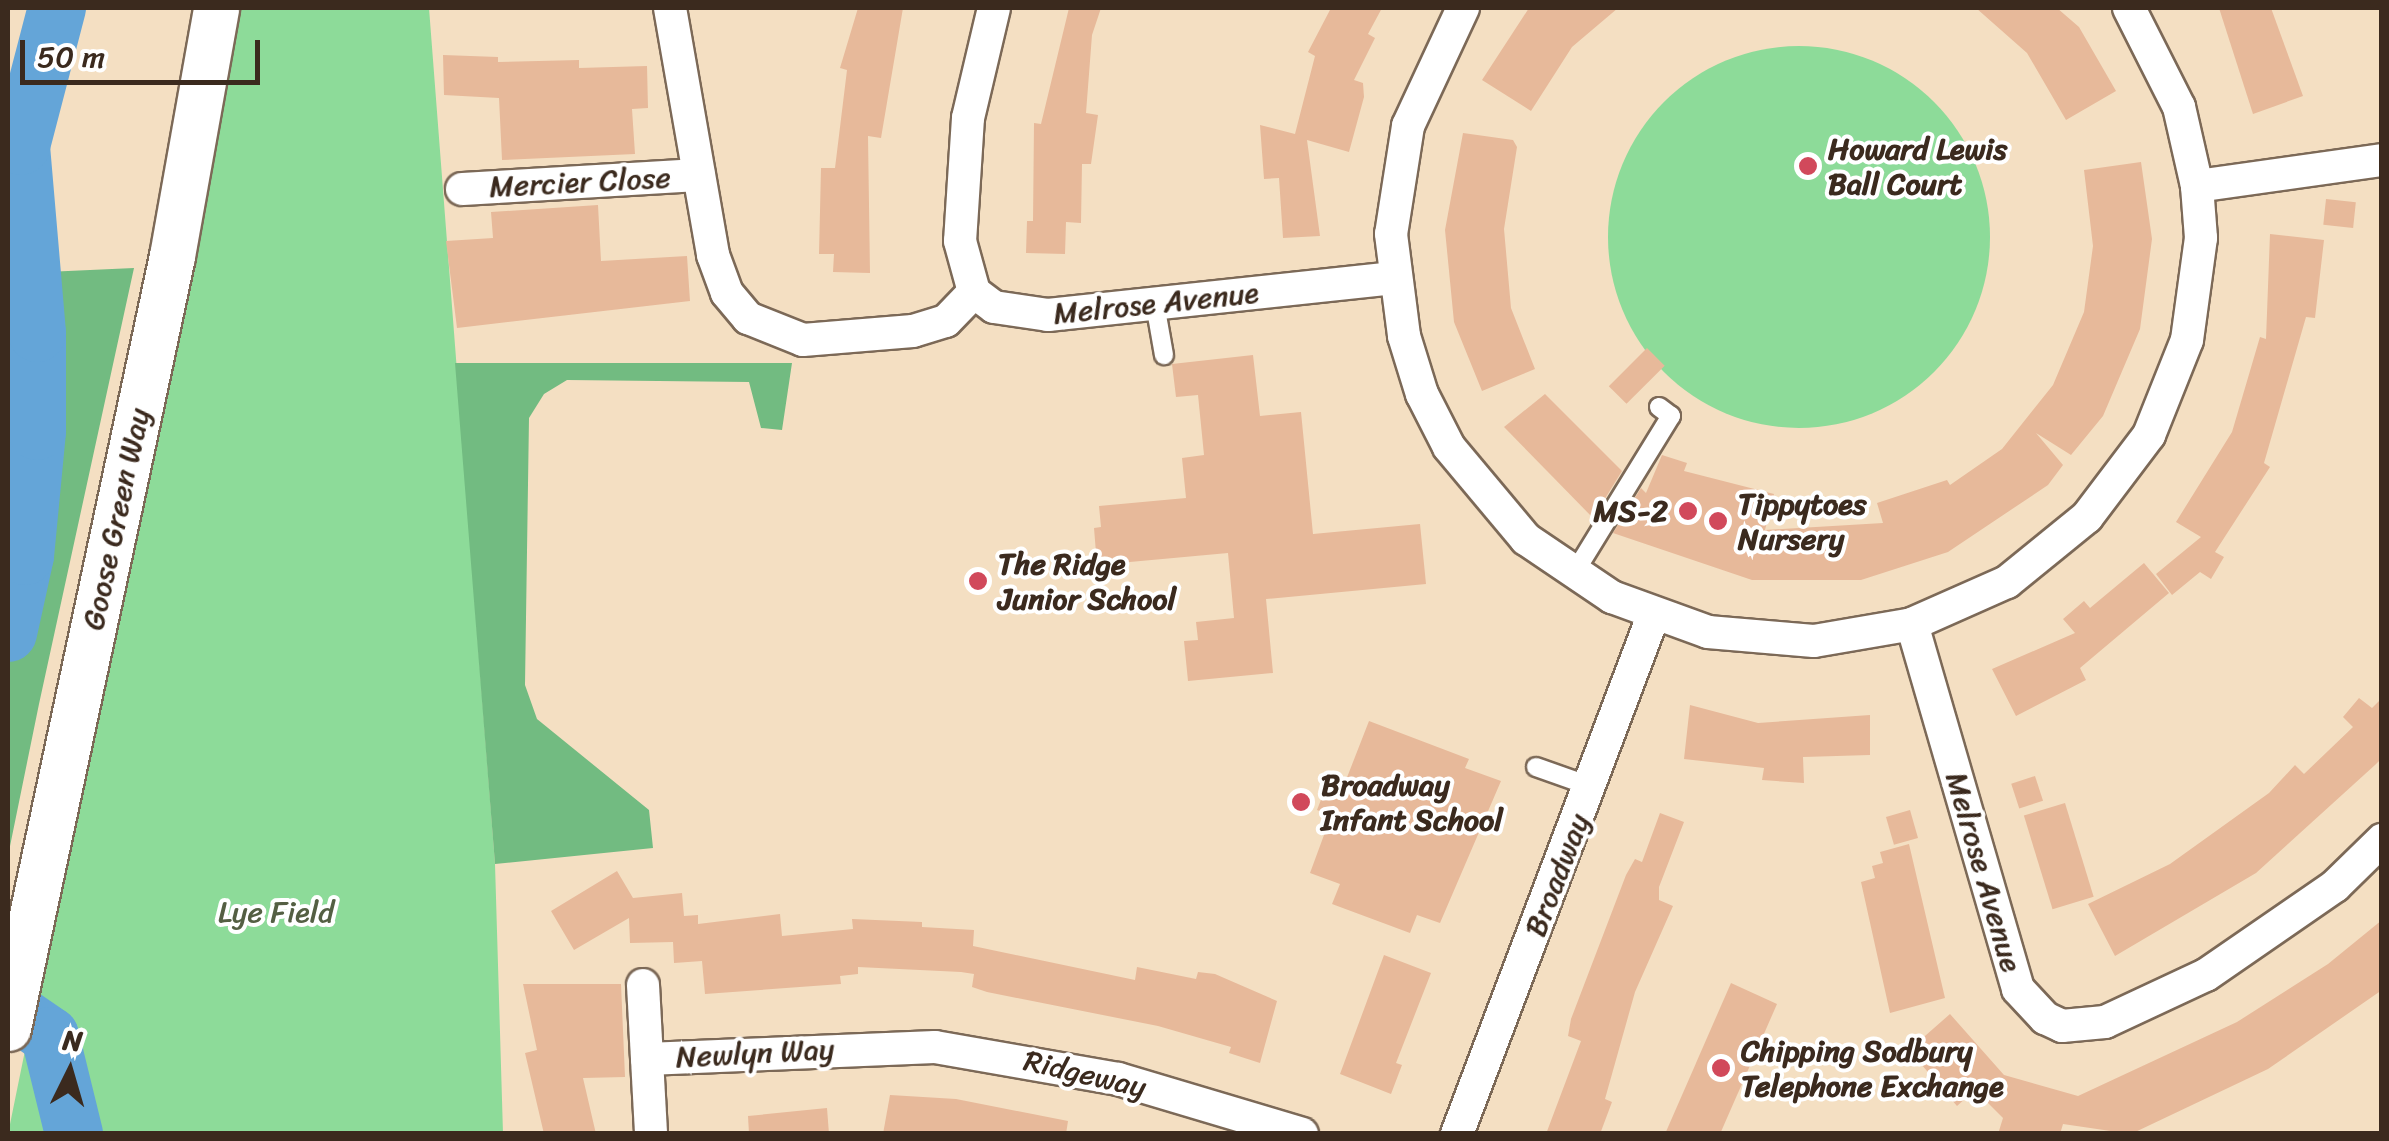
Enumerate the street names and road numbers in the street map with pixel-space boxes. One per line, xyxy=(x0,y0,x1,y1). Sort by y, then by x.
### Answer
street label: Mercier Close xyxy=(488,159,672,205)
street label: Melrose Avenue xyxy=(1052,274,1260,332)
street label: Goose Green Way xyxy=(75,405,157,633)
street label: Melrose Avenue xyxy=(1938,768,2030,976)
street label: Broadway xyxy=(1517,808,1597,942)
street label: Newlyn Way xyxy=(675,1031,835,1075)
street label: Ridgeway xyxy=(1020,1042,1150,1106)

